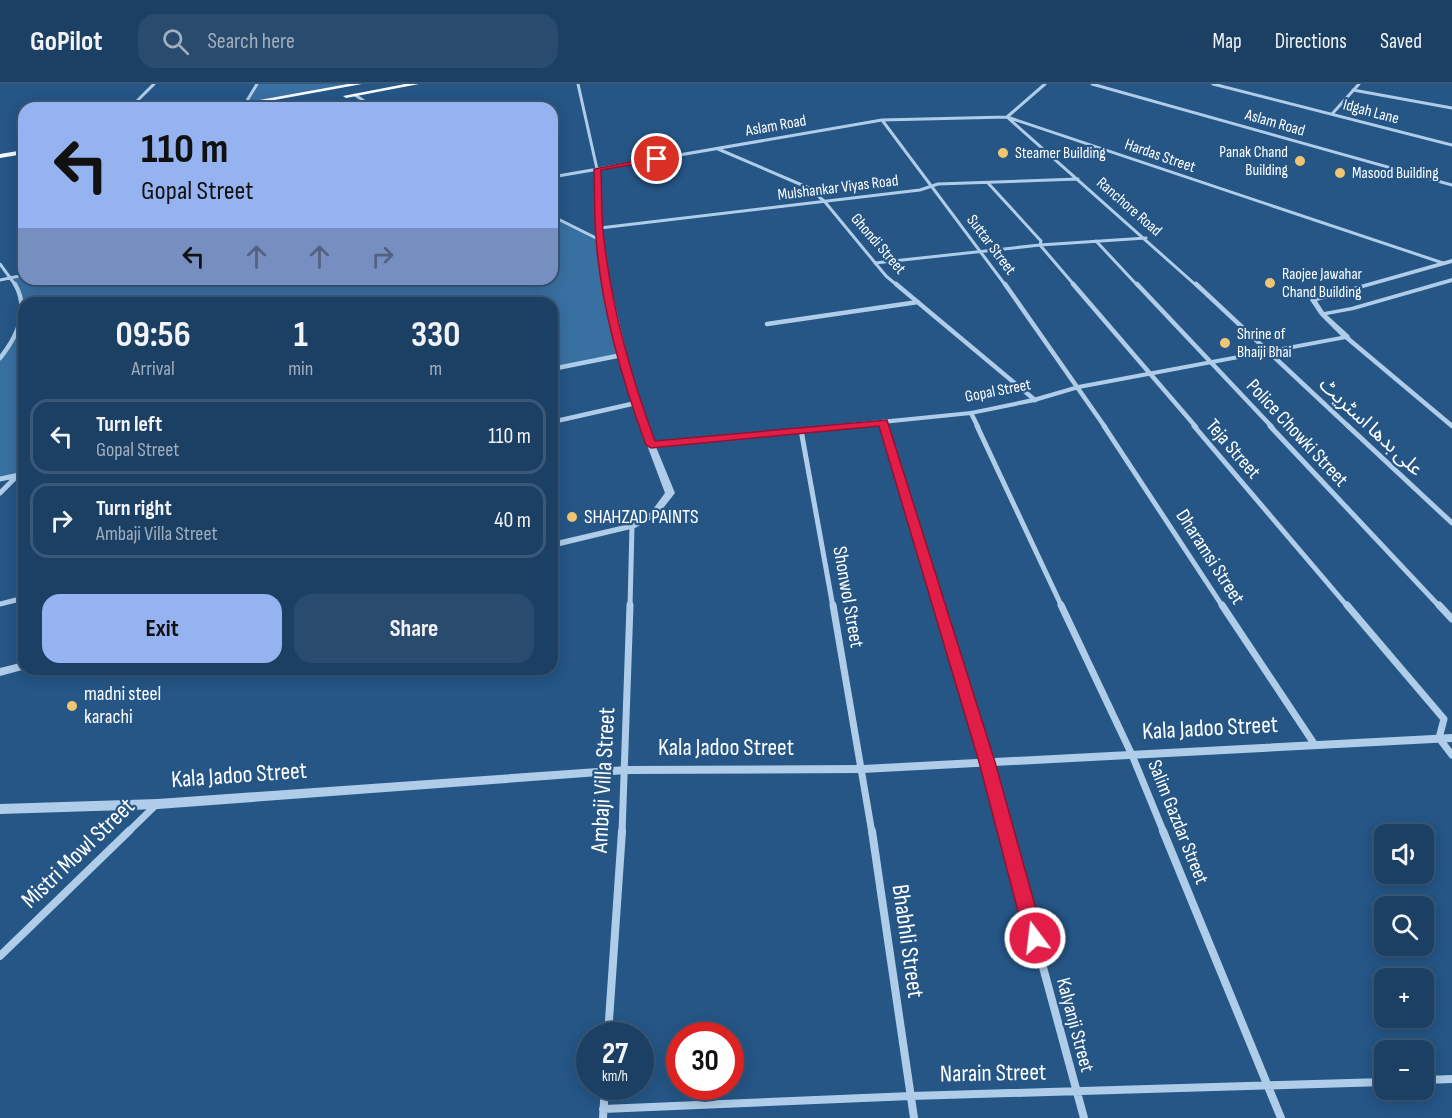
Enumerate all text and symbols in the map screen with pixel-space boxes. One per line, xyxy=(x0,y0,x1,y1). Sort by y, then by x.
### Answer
search box xyxy=(138,14,558,68)
text: GoPilot xyxy=(30,25,102,58)
icon: search xyxy=(159,25,192,58)
text: Search here xyxy=(207,28,295,55)
text: Map xyxy=(1212,29,1242,54)
text: Directions xyxy=(1275,29,1347,54)
text: Saved xyxy=(1380,29,1422,54)
street label: Idgah Lane xyxy=(1341,95,1401,129)
street label: Aslam Road xyxy=(1242,105,1307,141)
street label: Aslam Road xyxy=(743,111,808,141)
text: 110 m xyxy=(141,124,228,175)
icon: left xyxy=(42,126,120,204)
pin xyxy=(631,133,682,184)
street label: Hardas Street xyxy=(1122,135,1198,177)
icon: arrive xyxy=(640,142,673,175)
place label: Panak Chand Building xyxy=(1219,143,1288,180)
place label: Steamer Building xyxy=(1015,144,1106,163)
marker: Steamer Building xyxy=(996,146,1010,160)
marker: Panak Chand Building xyxy=(1293,154,1307,168)
place label: Masood Building xyxy=(1352,164,1439,183)
marker: Masood Building xyxy=(1333,166,1347,180)
street label: Mulshankar Viyas Road xyxy=(777,171,899,205)
street label: Ranchore Road xyxy=(1093,174,1165,240)
text: Gopal Street xyxy=(141,175,254,207)
street label: Ghondi Street xyxy=(846,210,910,278)
street label: Suttar Street xyxy=(962,211,1020,279)
icon: left xyxy=(177,240,210,273)
icon: ahead xyxy=(240,240,273,273)
icon: ahead xyxy=(303,240,336,273)
icon: right xyxy=(366,240,399,273)
place label: Raojee Jawahar Chand Building xyxy=(1282,265,1363,302)
marker: Raojee Jawahar Chand Building xyxy=(1263,276,1277,290)
text: 09:56 xyxy=(116,314,191,357)
text: 1 xyxy=(294,314,308,357)
text: 330 xyxy=(411,314,460,357)
place label: Shrine of Bhaiji Bhai xyxy=(1237,325,1292,362)
marker: Shrine of Bhaiji Bhai xyxy=(1218,336,1232,350)
text: Arrival xyxy=(132,357,175,381)
text: min xyxy=(288,357,313,381)
text: m xyxy=(429,357,442,381)
street label: علی بدھا اسٹریٹ xyxy=(1314,373,1428,481)
street label: Police Chowki Street xyxy=(1241,374,1353,492)
street label: Gopal Street xyxy=(963,375,1033,407)
text: Turn left xyxy=(96,411,162,438)
street label: Teja Street xyxy=(1200,414,1266,484)
icon: left xyxy=(45,420,78,453)
text: 110 m xyxy=(488,423,531,450)
text: Gopal Street xyxy=(96,438,179,462)
text: Turn right xyxy=(96,495,172,522)
icon: right xyxy=(45,504,78,537)
place label: SHAHZAD PAINTS xyxy=(584,505,699,529)
street label: Dharamsi Street xyxy=(1170,505,1250,609)
text: 40 m xyxy=(494,507,531,534)
marker: SHAHZAD PAINTS xyxy=(565,510,579,524)
text: Ambaji Villa Street xyxy=(96,522,217,546)
street label: Shonwol Street xyxy=(827,544,869,650)
button: Exit xyxy=(42,594,282,663)
button: Share xyxy=(294,594,534,663)
place label: madni steel karachi xyxy=(84,682,161,729)
marker: madni steel karachi xyxy=(65,699,79,713)
street label: Ambaji Villa Street xyxy=(585,706,621,855)
street label: Kala Jadoo Street xyxy=(1141,710,1279,746)
street label: Kala Jadoo Street xyxy=(658,733,794,762)
street label: Kala Jadoo Street xyxy=(170,756,308,794)
street label: Salim Gazdar Street xyxy=(1142,756,1214,888)
street label: Mistri Mowl Street xyxy=(15,792,141,914)
map controls xyxy=(1374,824,1434,1100)
button: sound xyxy=(1374,824,1434,884)
street label: Bhabhli Street xyxy=(886,882,930,1000)
button: search xyxy=(1374,896,1434,956)
position arrow xyxy=(1003,906,1067,970)
button: + xyxy=(1374,968,1434,1028)
street label: Kalyanji Street xyxy=(1051,975,1099,1075)
speed limit sign: 30 xyxy=(666,1022,744,1100)
text: 27 xyxy=(602,1036,628,1072)
button: − xyxy=(1374,1040,1434,1100)
street label: Narain Street xyxy=(940,1058,1046,1088)
text: km/h xyxy=(602,1067,628,1086)

